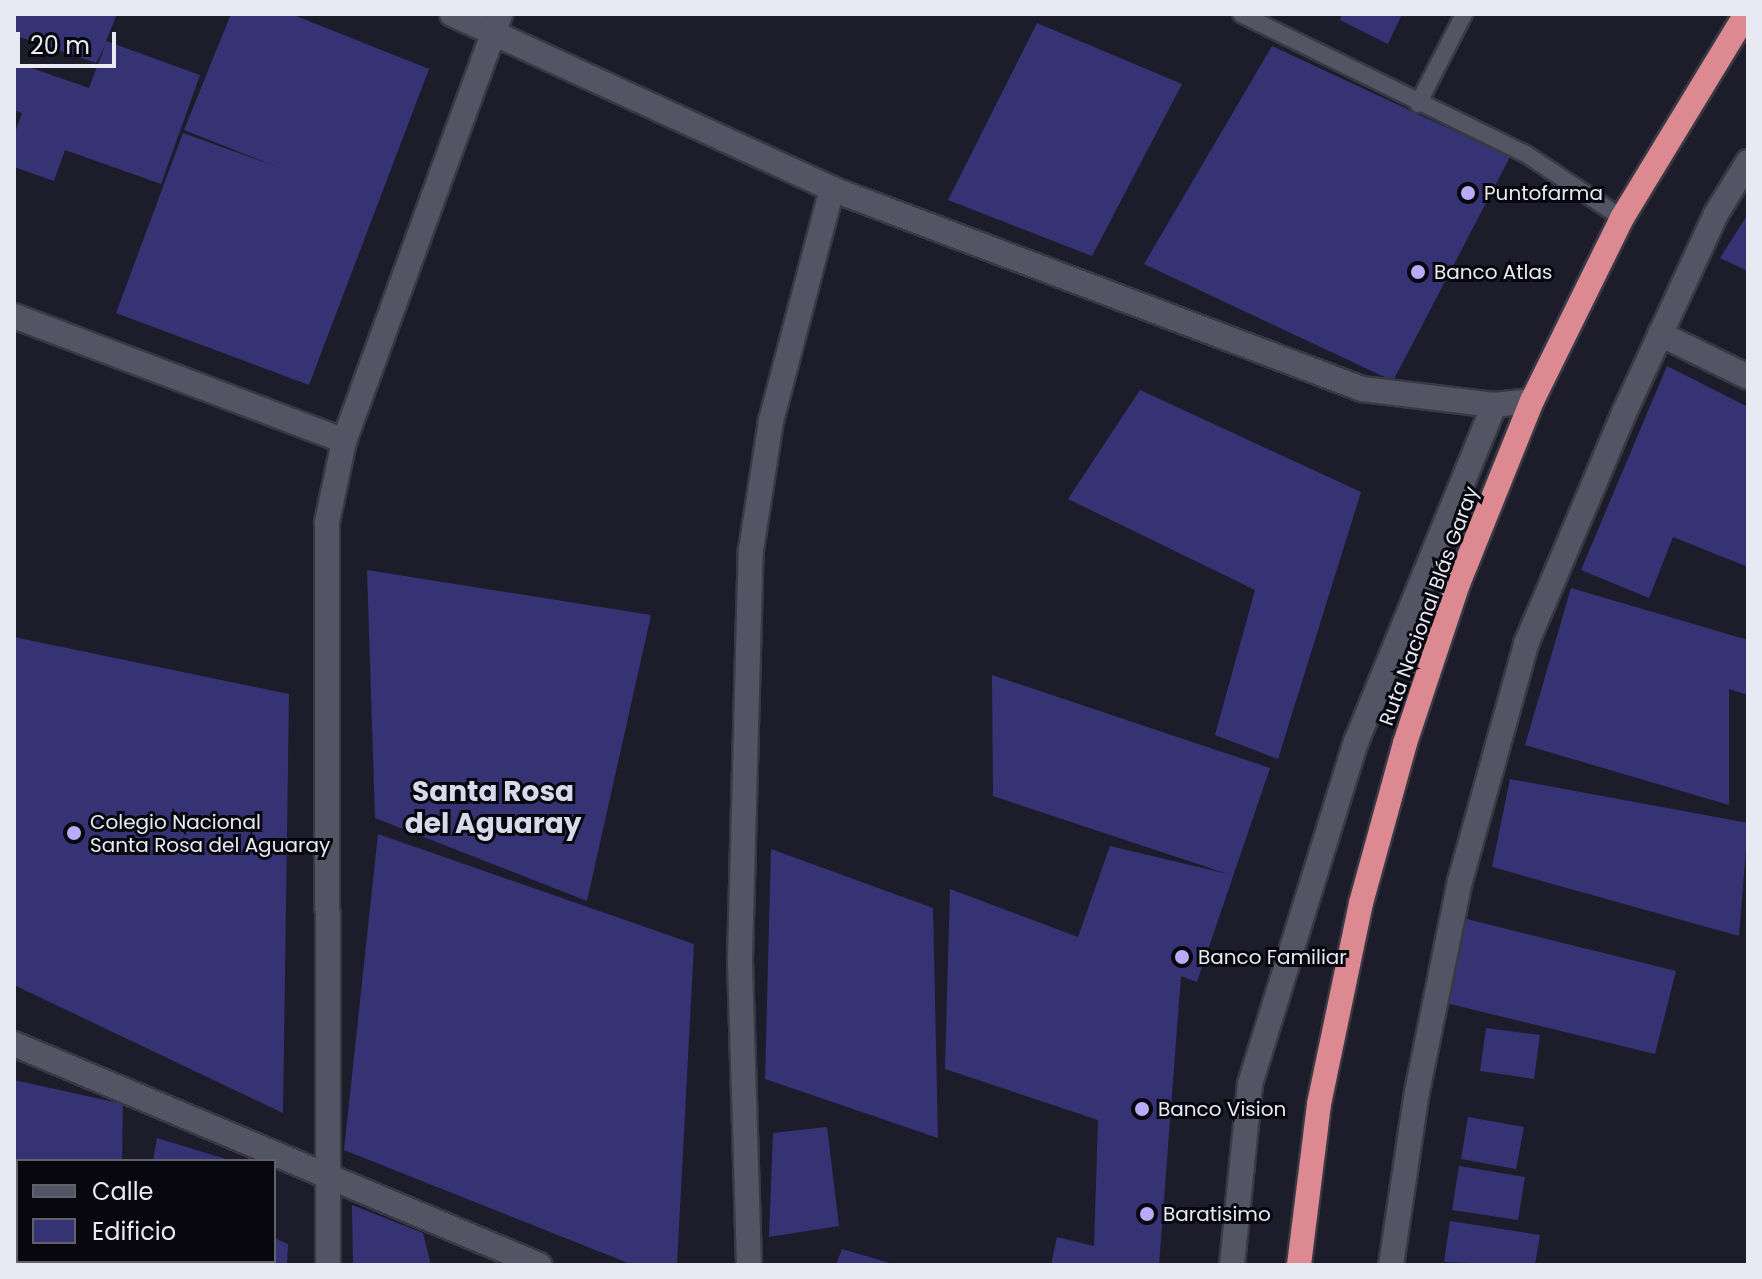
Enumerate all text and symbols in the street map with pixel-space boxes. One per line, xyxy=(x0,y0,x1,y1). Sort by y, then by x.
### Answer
scale bar xyxy=(20,16,120,66)
text: 20 m xyxy=(30,29,90,62)
place label: Puntofarma xyxy=(1484,181,1603,205)
marker: Puntofarma xyxy=(1459,184,1477,202)
place label: Banco Atlas xyxy=(1434,260,1552,284)
marker: Banco Atlas xyxy=(1409,263,1427,281)
street label: Ruta Nacional Blás Garay xyxy=(1374,483,1484,729)
district label: Santa Rosa del Aguaray xyxy=(405,775,581,841)
place label: Colegio Nacional Santa Rosa del Aguaray xyxy=(90,810,330,857)
marker: Colegio Nacional Santa Rosa del Aguaray xyxy=(65,824,83,842)
place label: Banco Familiar xyxy=(1198,945,1347,969)
marker: Banco Familiar xyxy=(1173,948,1191,966)
place label: Banco Vision xyxy=(1158,1097,1286,1121)
marker: Banco Vision xyxy=(1133,1100,1151,1118)
legend xyxy=(16,1159,276,1263)
text: Calle xyxy=(92,1175,153,1208)
place label: Baratisimo xyxy=(1163,1202,1271,1226)
marker: Baratisimo xyxy=(1138,1205,1156,1223)
text: Edificio xyxy=(92,1215,176,1248)

